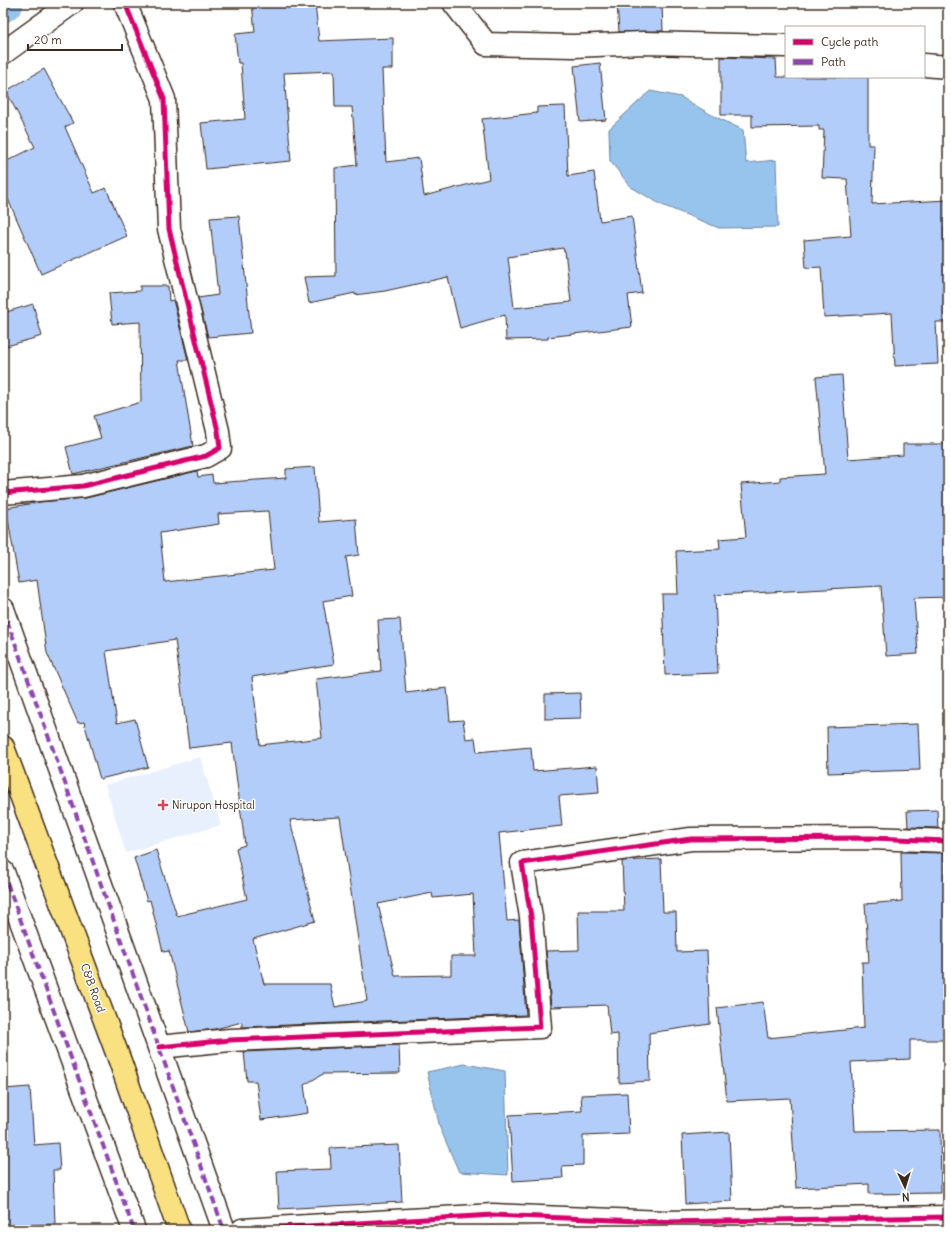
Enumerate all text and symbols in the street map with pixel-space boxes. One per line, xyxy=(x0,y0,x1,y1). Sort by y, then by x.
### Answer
scale bar xyxy=(28,26,122,52)
legend xyxy=(785,26,925,78)
text: 20 m xyxy=(34,32,62,47)
text: Cycle path xyxy=(821,34,878,49)
text: Path xyxy=(821,54,846,69)
place label: Nirupon Hospital xyxy=(172,798,255,812)
marker: Nirupon Hospital xyxy=(157,799,169,811)
street label: C&B Road xyxy=(78,962,109,1015)
north arrow xyxy=(885,1167,925,1207)
text: N xyxy=(901,1190,910,1204)

